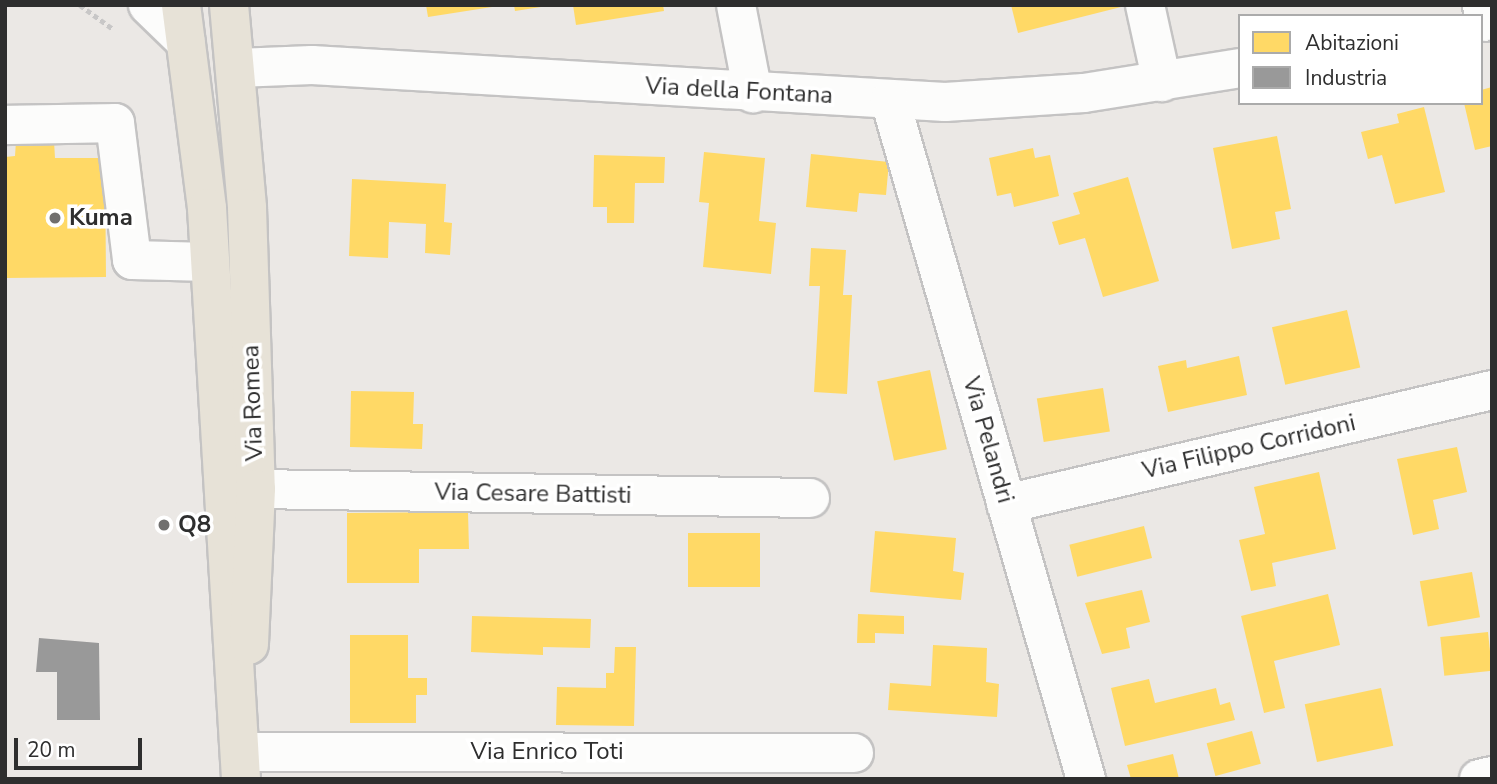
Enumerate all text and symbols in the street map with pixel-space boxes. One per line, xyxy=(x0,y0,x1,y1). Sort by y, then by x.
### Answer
legend xyxy=(1238,14,1483,105)
text: Abitazioni xyxy=(1305,29,1399,57)
text: Industria xyxy=(1305,64,1387,92)
street label: Via della Fontana xyxy=(644,72,834,110)
place label: Kuma xyxy=(69,204,133,232)
marker: Kuma xyxy=(47,210,63,226)
street label: Via Romea xyxy=(237,344,269,462)
street label: Via Pelandri xyxy=(956,374,1020,506)
street label: Via Filippo Corridoni xyxy=(1140,408,1358,486)
street label: Via Cesare Battisti xyxy=(434,478,632,510)
place label: Q8 xyxy=(178,511,211,539)
marker: Q8 xyxy=(156,517,172,533)
scale bar xyxy=(18,724,145,768)
text: 20 m xyxy=(27,736,76,764)
street label: Via Enrico Toti xyxy=(471,738,623,766)

